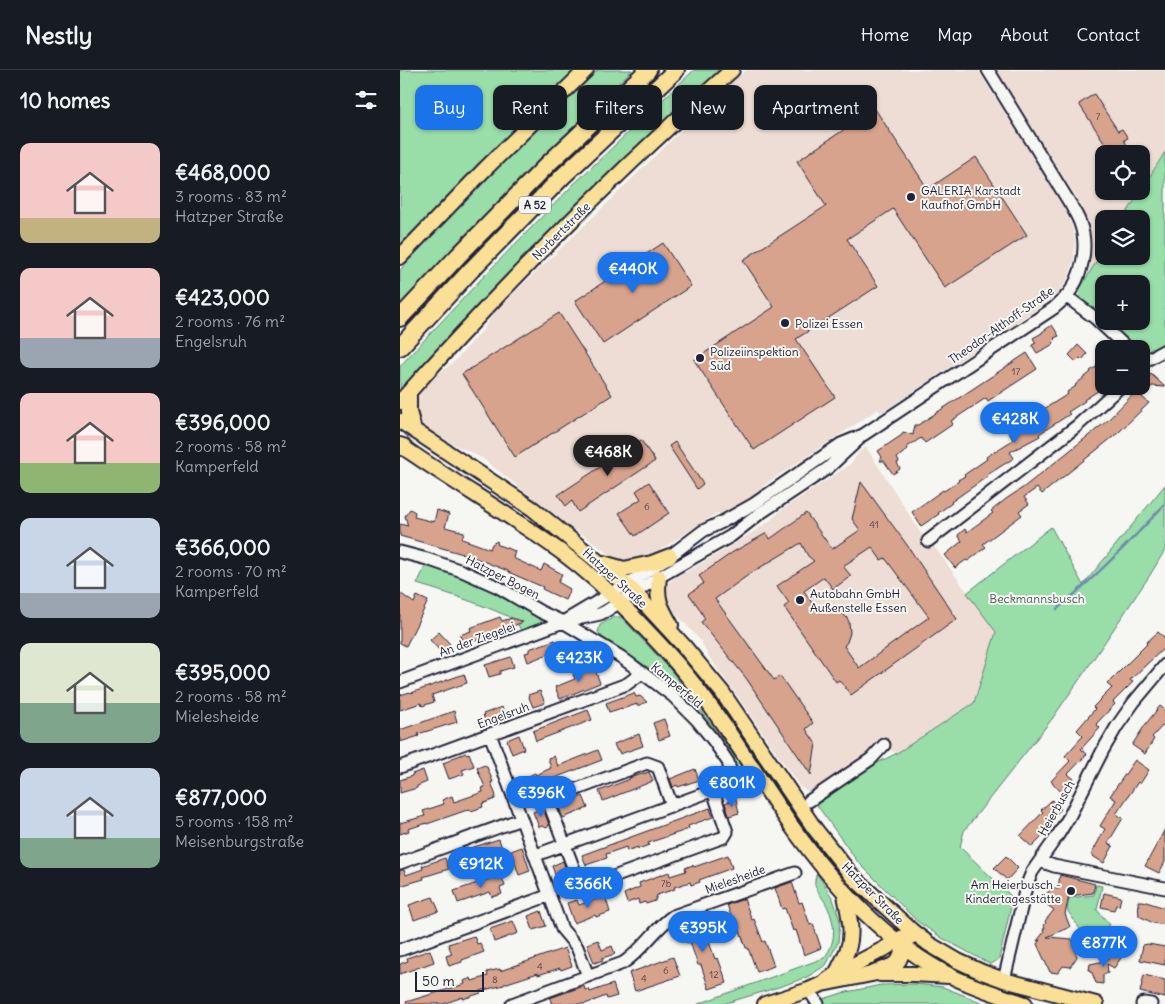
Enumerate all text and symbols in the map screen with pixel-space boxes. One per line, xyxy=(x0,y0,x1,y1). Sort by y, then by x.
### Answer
text: Nestly xyxy=(25,20,92,50)
text: Home xyxy=(861,23,909,46)
text: Map xyxy=(937,23,972,46)
text: About xyxy=(1000,23,1048,46)
text: Contact xyxy=(1076,23,1140,46)
chip: Buy xyxy=(415,85,483,130)
chip: Rent xyxy=(493,85,567,130)
chip: Filters xyxy=(577,85,662,130)
chip: New xyxy=(672,85,744,130)
chip: Apartment xyxy=(754,85,877,130)
icon: filters xyxy=(352,86,380,114)
text: 10 homes xyxy=(20,87,110,114)
house number: 7 xyxy=(1096,110,1101,123)
map controls xyxy=(1095,145,1150,395)
button: locate xyxy=(1095,145,1150,200)
text: €468,000 xyxy=(175,159,271,186)
icon: home xyxy=(60,163,120,223)
place label: GALERIA Karstadt Kaufhof GmbH xyxy=(921,183,1021,212)
text: 3 rooms · 83 m² xyxy=(175,186,287,206)
marker: GALERIA Karstadt Kaufhof GmbH xyxy=(905,191,917,203)
road number: A 52 xyxy=(519,196,551,214)
street label: Norbertstraße xyxy=(529,199,593,263)
text: Hatzper Straße xyxy=(175,206,284,226)
button: layers xyxy=(1095,210,1150,265)
pin: €440K xyxy=(598,252,668,294)
text: €440K xyxy=(608,258,658,278)
button: + xyxy=(1095,275,1150,330)
street label: Theodor-Althoff-Straße xyxy=(946,283,1056,367)
text: €423,000 xyxy=(175,284,270,311)
icon: home xyxy=(60,288,120,348)
text: 2 rooms · 76 m² xyxy=(175,311,285,331)
place label: Polizei Essen xyxy=(795,316,863,331)
marker: Polizei Essen xyxy=(779,317,791,329)
text: Engelsruh xyxy=(175,331,247,351)
button: − xyxy=(1095,340,1150,395)
place label: Polizeiinspektion Süd xyxy=(710,344,799,373)
marker: Polizeiinspektion Süd xyxy=(694,352,706,364)
house number: 17 xyxy=(1012,365,1021,378)
pin: €428K xyxy=(980,402,1050,444)
text: €428K xyxy=(991,408,1039,428)
text: €396,000 xyxy=(175,409,271,436)
icon: home xyxy=(60,413,120,473)
pin: €468K xyxy=(573,434,643,477)
text: 2 rooms · 58 m² xyxy=(175,436,287,456)
text: €468K xyxy=(584,441,632,461)
text: Kamperfeld xyxy=(175,456,259,476)
house number: 6 xyxy=(644,500,650,513)
house number: 41 xyxy=(869,518,879,531)
text: €366,000 xyxy=(175,534,271,561)
icon: home xyxy=(60,538,120,598)
street label: Hatzper Straße xyxy=(580,545,650,611)
street label: Hatzper Bogen xyxy=(463,552,543,602)
text: 2 rooms · 70 m² xyxy=(175,561,287,581)
text: Kamperfeld xyxy=(175,581,259,601)
place label: Autobahn GmbH Außenstelle Essen xyxy=(810,586,907,615)
park label: Beckmannsbusch xyxy=(989,591,1085,606)
marker: Autobahn GmbH Außenstelle Essen xyxy=(794,594,806,606)
street label: An der Ziegelei xyxy=(437,618,517,660)
pin: €423K xyxy=(544,640,614,683)
text: €423K xyxy=(555,647,603,667)
text: €395,000 xyxy=(175,659,270,686)
street label: Kamperfeld xyxy=(648,659,706,711)
icon: home xyxy=(60,663,120,723)
text: 2 rooms · 58 m² xyxy=(175,686,287,706)
street label: Engelsruh xyxy=(475,699,531,731)
text: Mielesheide xyxy=(175,706,259,726)
pin: €801K xyxy=(697,766,767,808)
text: €801K xyxy=(709,772,755,792)
pin: €396K xyxy=(506,776,576,818)
street label: Heierbusch xyxy=(1035,778,1077,838)
text: €396K xyxy=(517,782,565,802)
text: €877,000 xyxy=(175,784,267,811)
icon: home xyxy=(60,788,120,848)
text: 5 rooms · 158 m² xyxy=(175,811,293,831)
text: Meisenburgstraße xyxy=(175,831,304,851)
pin: €912K xyxy=(446,846,516,889)
text: €912K xyxy=(459,853,503,873)
street label: Hatzper Straße xyxy=(839,859,907,927)
street label: Mielesheide xyxy=(703,861,767,897)
pin: €366K xyxy=(553,866,623,909)
text: €366K xyxy=(564,873,612,893)
house number: 7b xyxy=(661,877,672,890)
place label: Am Heierbusch - Kindertagesstätte xyxy=(965,877,1061,906)
marker: Am Heierbusch - Kindertagesstätte xyxy=(1065,885,1077,897)
pin: €395K xyxy=(668,910,738,953)
text: €395K xyxy=(679,917,727,937)
pin: €877K xyxy=(1069,926,1139,968)
text: €877K xyxy=(1081,932,1127,952)
house number: 4 xyxy=(537,960,543,973)
house number: 6 xyxy=(663,964,669,977)
house number: 12 xyxy=(709,968,719,981)
scale bar xyxy=(415,969,484,992)
text: 50 m xyxy=(422,972,455,990)
house number: 4 xyxy=(641,972,647,985)
house number: 8 xyxy=(492,973,498,986)

